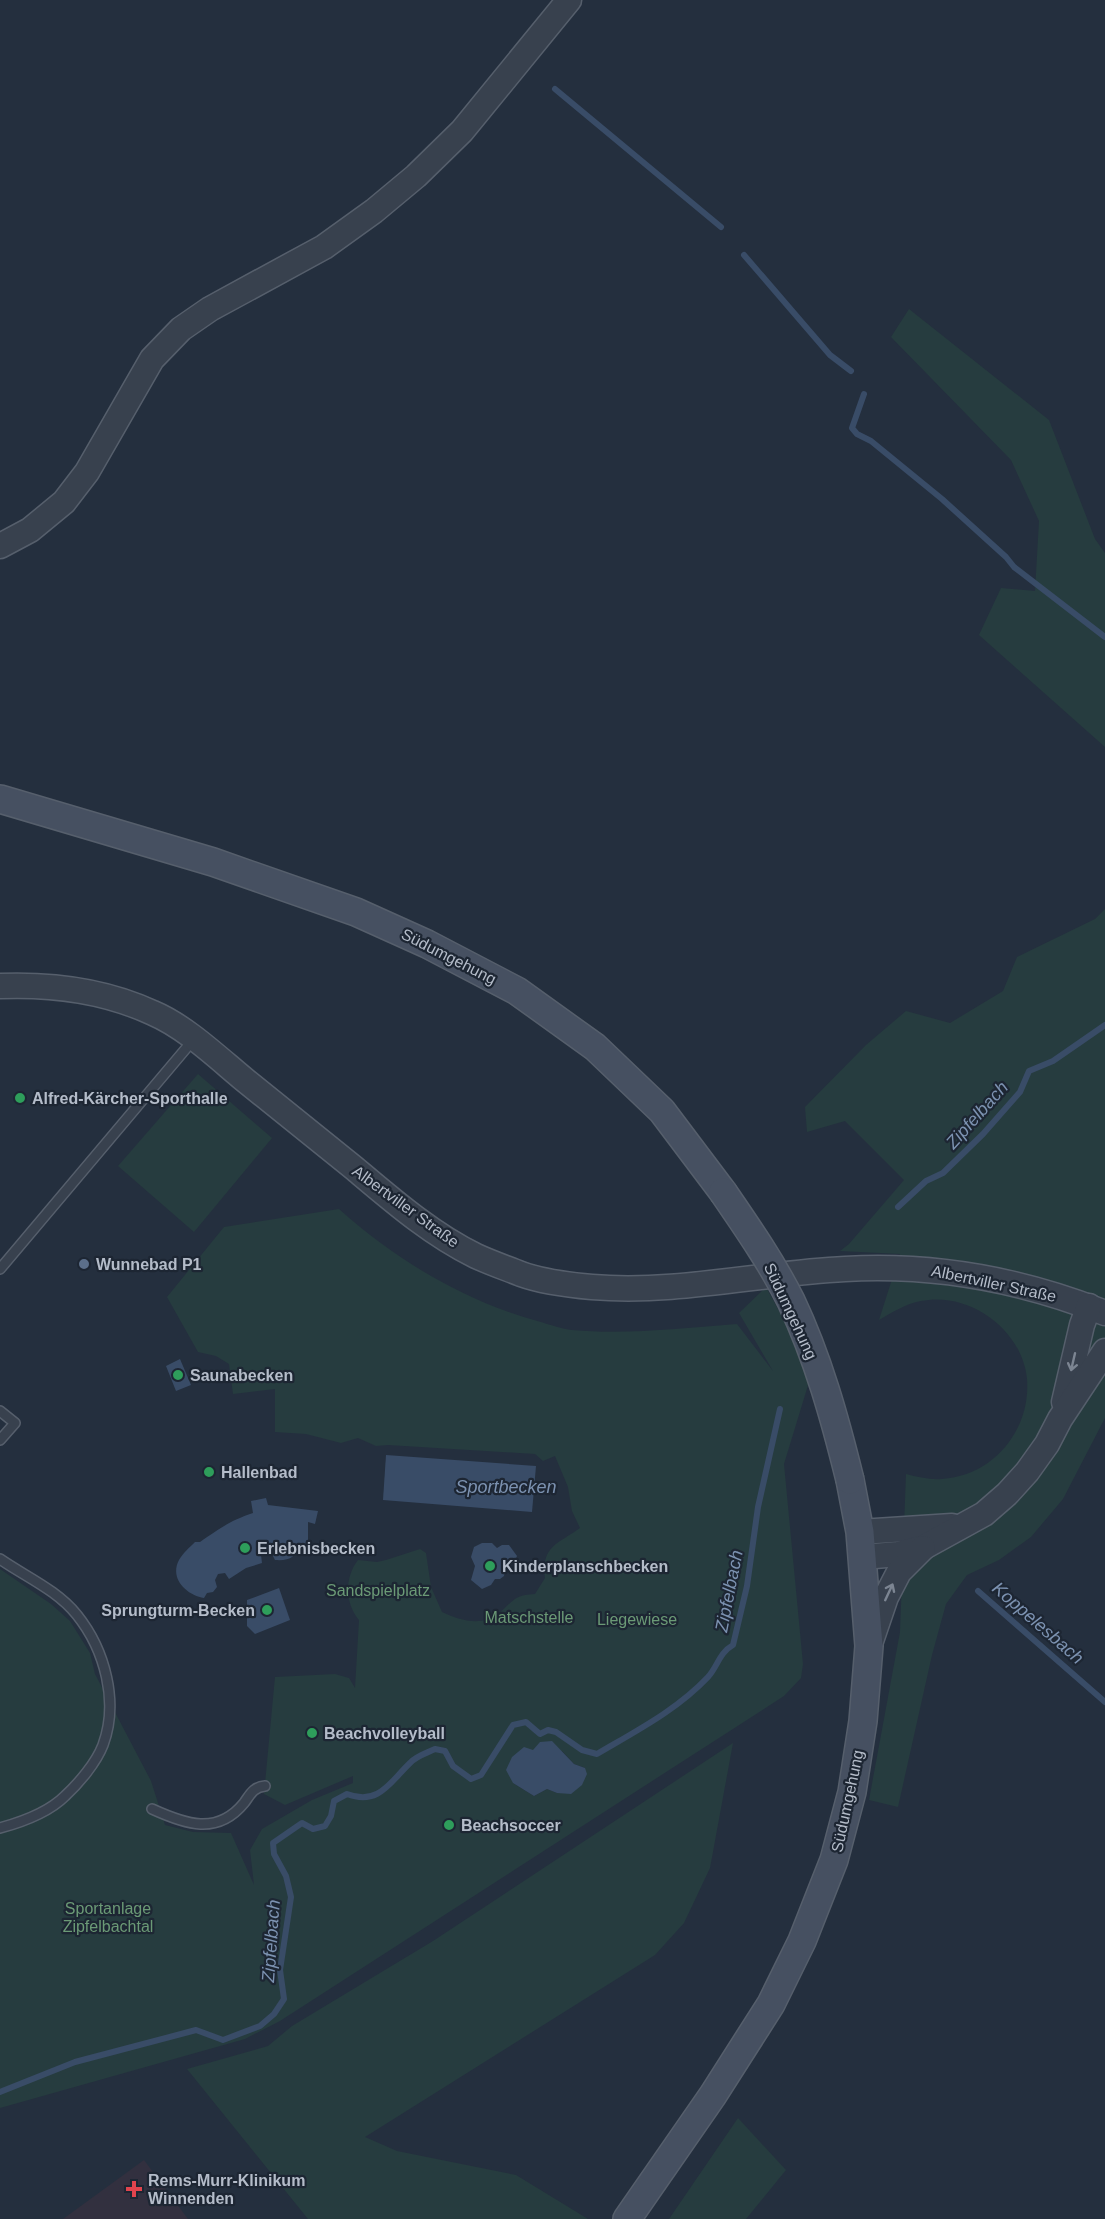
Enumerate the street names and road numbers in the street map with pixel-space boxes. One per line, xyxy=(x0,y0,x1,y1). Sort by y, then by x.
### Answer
street label: Südumgehung xyxy=(399,925,499,988)
street label: Albertviller Straße xyxy=(349,1162,462,1251)
street label: Südumgehung xyxy=(761,1260,820,1362)
street label: Albertviller Straße xyxy=(930,1262,1058,1305)
street label: Südumgehung xyxy=(828,1748,867,1854)

